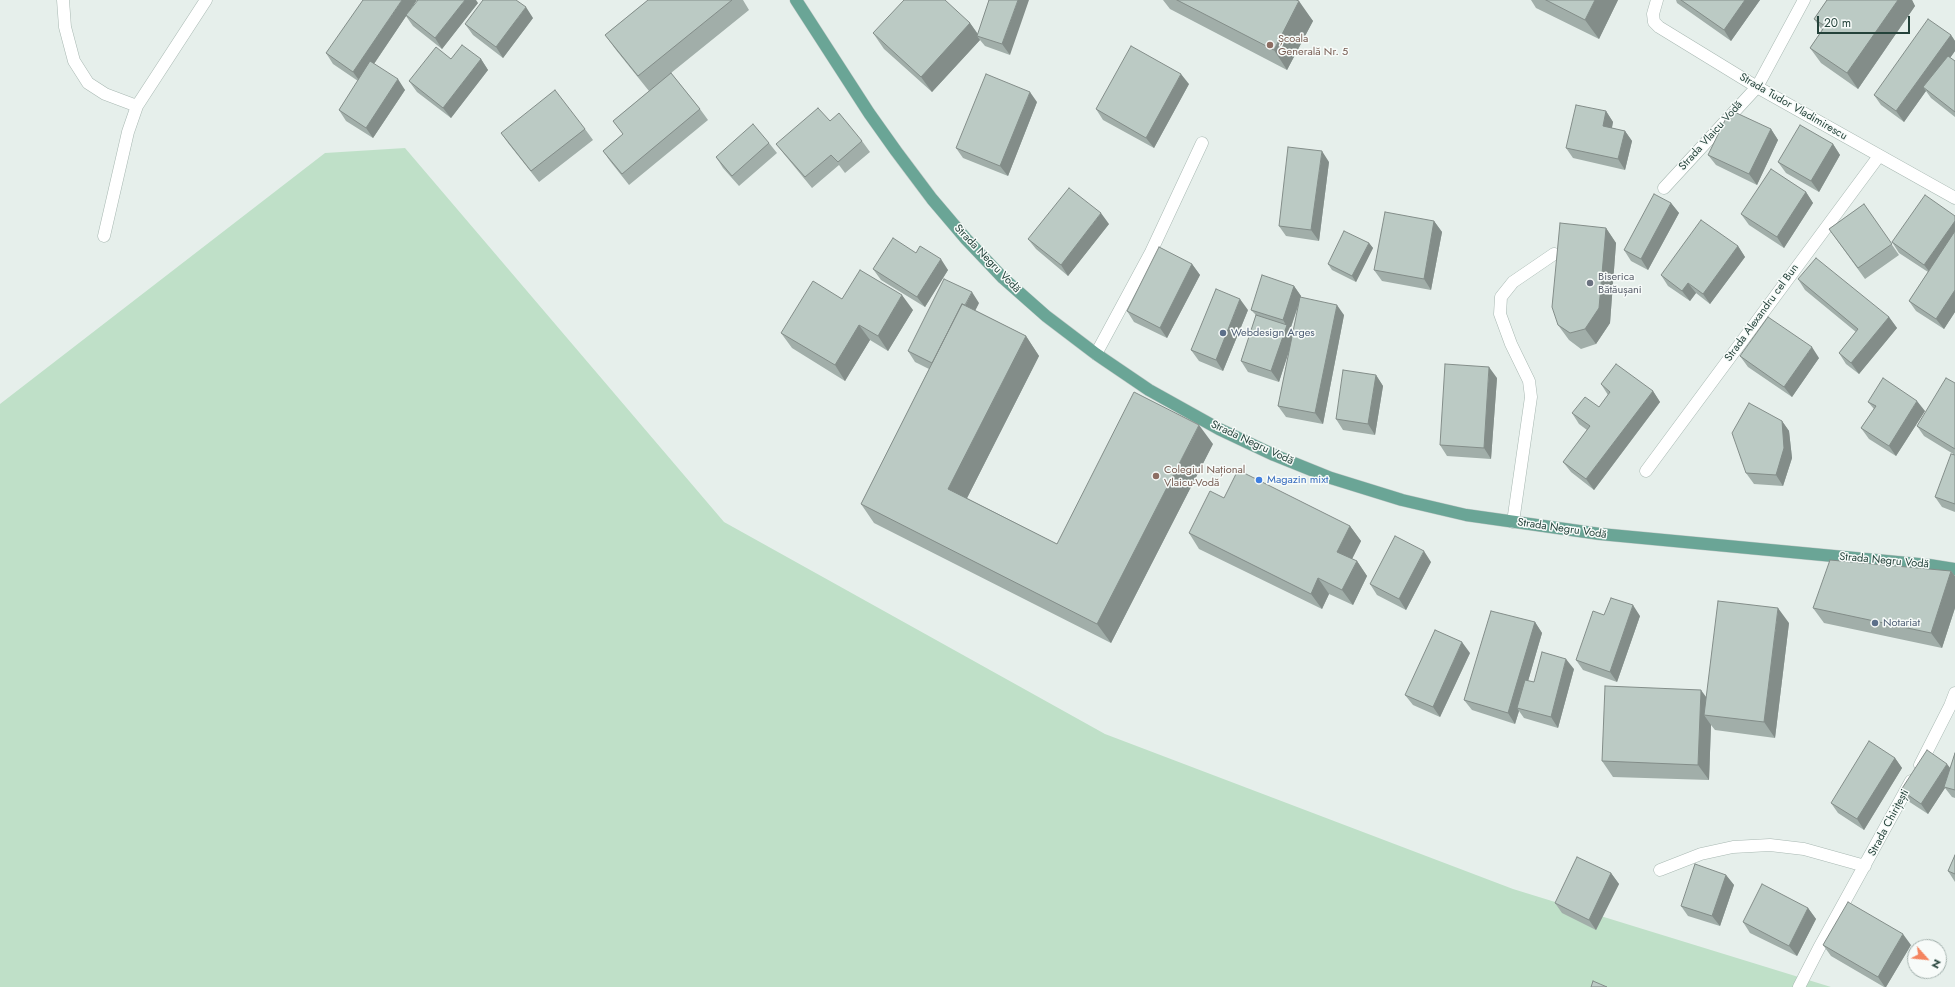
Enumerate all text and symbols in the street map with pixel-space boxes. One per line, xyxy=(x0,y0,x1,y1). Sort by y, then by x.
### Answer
scale bar xyxy=(1819,8,1912,34)
text: 20 m xyxy=(1824,14,1851,32)
place label: Școala Generală Nr. 5 xyxy=(1278,32,1348,58)
marker: Școala Generală Nr. 5 xyxy=(1265,40,1275,50)
street label: Strada Tudor Vladimirescu xyxy=(1737,71,1849,143)
street label: Strada Vlaicu Vodă xyxy=(1676,99,1746,173)
street label: Strada Negru Vodă xyxy=(951,222,1023,296)
street label: Strada Alexandru cel Bun xyxy=(1722,262,1802,364)
place label: Biserica Bătăușani xyxy=(1598,270,1642,296)
marker: Biserica Bătăușani xyxy=(1585,278,1595,288)
place label: Webdesign Arges xyxy=(1231,326,1315,340)
marker: Webdesign Arges xyxy=(1218,328,1228,338)
street label: Strada Negru Vodă xyxy=(1208,418,1296,468)
place label: Colegiul Național Vlaicu-Vodă xyxy=(1164,463,1245,489)
marker: Colegiul Național Vlaicu-Vodă xyxy=(1151,471,1161,481)
place label: Magazin mixt xyxy=(1267,473,1328,487)
marker: Magazin mixt xyxy=(1254,475,1264,485)
street label: Strada Negru Vodă xyxy=(1517,516,1607,542)
street label: Strada Negru Vodă xyxy=(1839,551,1929,571)
place label: Notariat xyxy=(1883,616,1920,630)
marker: Notariat xyxy=(1870,618,1880,628)
street label: Strada Chirițești xyxy=(1866,787,1912,859)
north arrow xyxy=(1907,939,1947,979)
text: N xyxy=(1928,956,1946,972)

